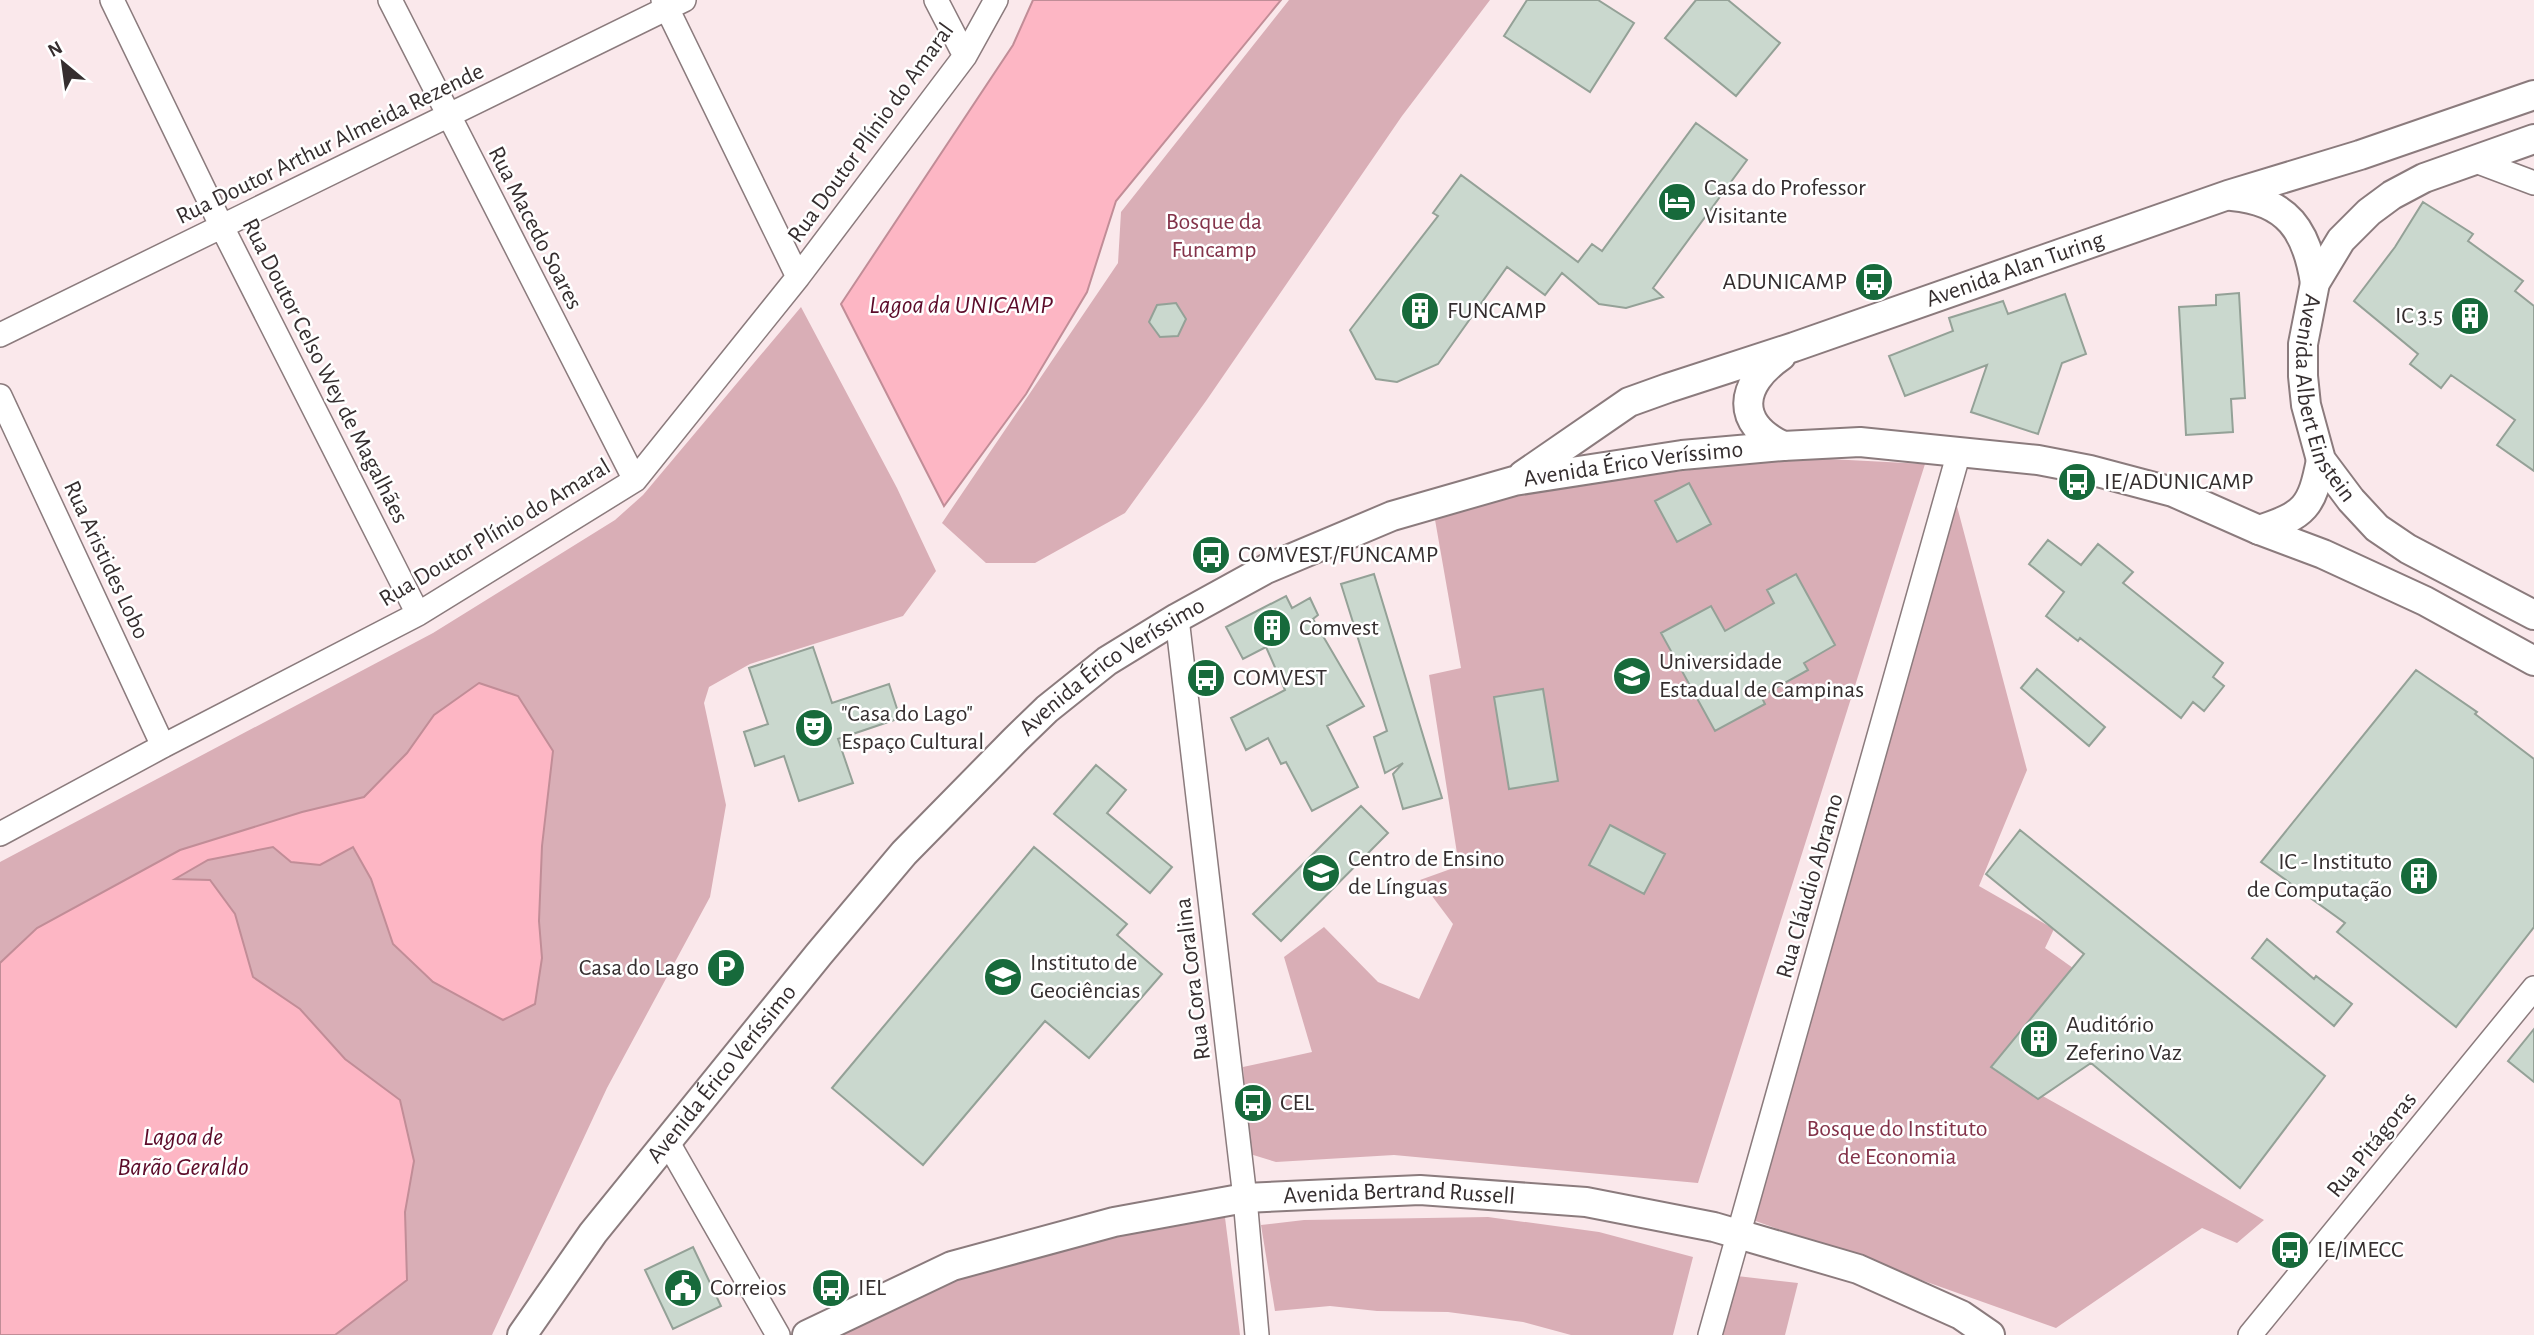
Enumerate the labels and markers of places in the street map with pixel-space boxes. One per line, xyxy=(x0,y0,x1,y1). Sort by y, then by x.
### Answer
place label: Casa do Professor Visitante xyxy=(1704,176,1866,228)
hotel icon: Casa do Professor Visitante xyxy=(1656,181,1698,223)
bus stop icon: ADUNICAMP xyxy=(1853,261,1895,303)
place label: ADUNICAMP xyxy=(1722,270,1847,294)
building icon: FUNCAMP xyxy=(1399,290,1441,332)
building icon: IC 3.5 xyxy=(2449,295,2491,337)
place label: FUNCAMP xyxy=(1447,299,1546,323)
place label: IC 3.5 xyxy=(2395,304,2443,328)
bus stop icon: IE/ADUNICAMP xyxy=(2056,461,2098,503)
place label: IE/ADUNICAMP xyxy=(2104,470,2253,494)
bus stop icon: COMVEST/FUNCAMP xyxy=(1190,534,1232,576)
place label: COMVEST/FUNCAMP xyxy=(1238,543,1438,567)
building icon: Comvest xyxy=(1251,607,1293,649)
place label: Comvest xyxy=(1299,616,1379,640)
place label: Universidade Estadual de Campinas xyxy=(1659,650,1864,702)
school or university icon: Universidade Estadual de Campinas xyxy=(1611,655,1653,697)
bus stop icon: COMVEST xyxy=(1185,657,1227,699)
place label: COMVEST xyxy=(1233,666,1327,690)
place label: "Casa do Lago" Espaço Cultural xyxy=(841,702,984,754)
theatre icon: "Casa do Lago" Espaço Cultural xyxy=(793,707,835,749)
place label: Centro de Ensino de Línguas xyxy=(1348,847,1505,899)
place label: IC - Instituto de Computação xyxy=(2247,850,2392,902)
school or university icon: Centro de Ensino de Línguas xyxy=(1300,852,1342,894)
building icon: IC - Instituto de Computação xyxy=(2398,855,2440,897)
parking icon: Casa do Lago xyxy=(705,947,747,989)
place label: Instituto de Geociências xyxy=(1030,951,1140,1003)
place label: Casa do Lago xyxy=(579,956,699,980)
school or university icon: Instituto de Geociências xyxy=(982,956,1024,998)
place label: Auditório Zeferino Vaz xyxy=(2066,1013,2182,1065)
building icon: Auditório Zeferino Vaz xyxy=(2018,1018,2060,1060)
bus stop icon: CEL xyxy=(1232,1082,1274,1124)
place label: CEL xyxy=(1280,1091,1314,1115)
bus stop icon: IE/IMECC xyxy=(2269,1229,2311,1271)
place label: IE/IMECC xyxy=(2317,1238,2403,1262)
public building icon: Correios xyxy=(662,1267,704,1309)
bus stop icon: IEL xyxy=(810,1267,852,1309)
place label: Correios xyxy=(710,1276,787,1300)
place label: IEL xyxy=(858,1276,886,1300)

